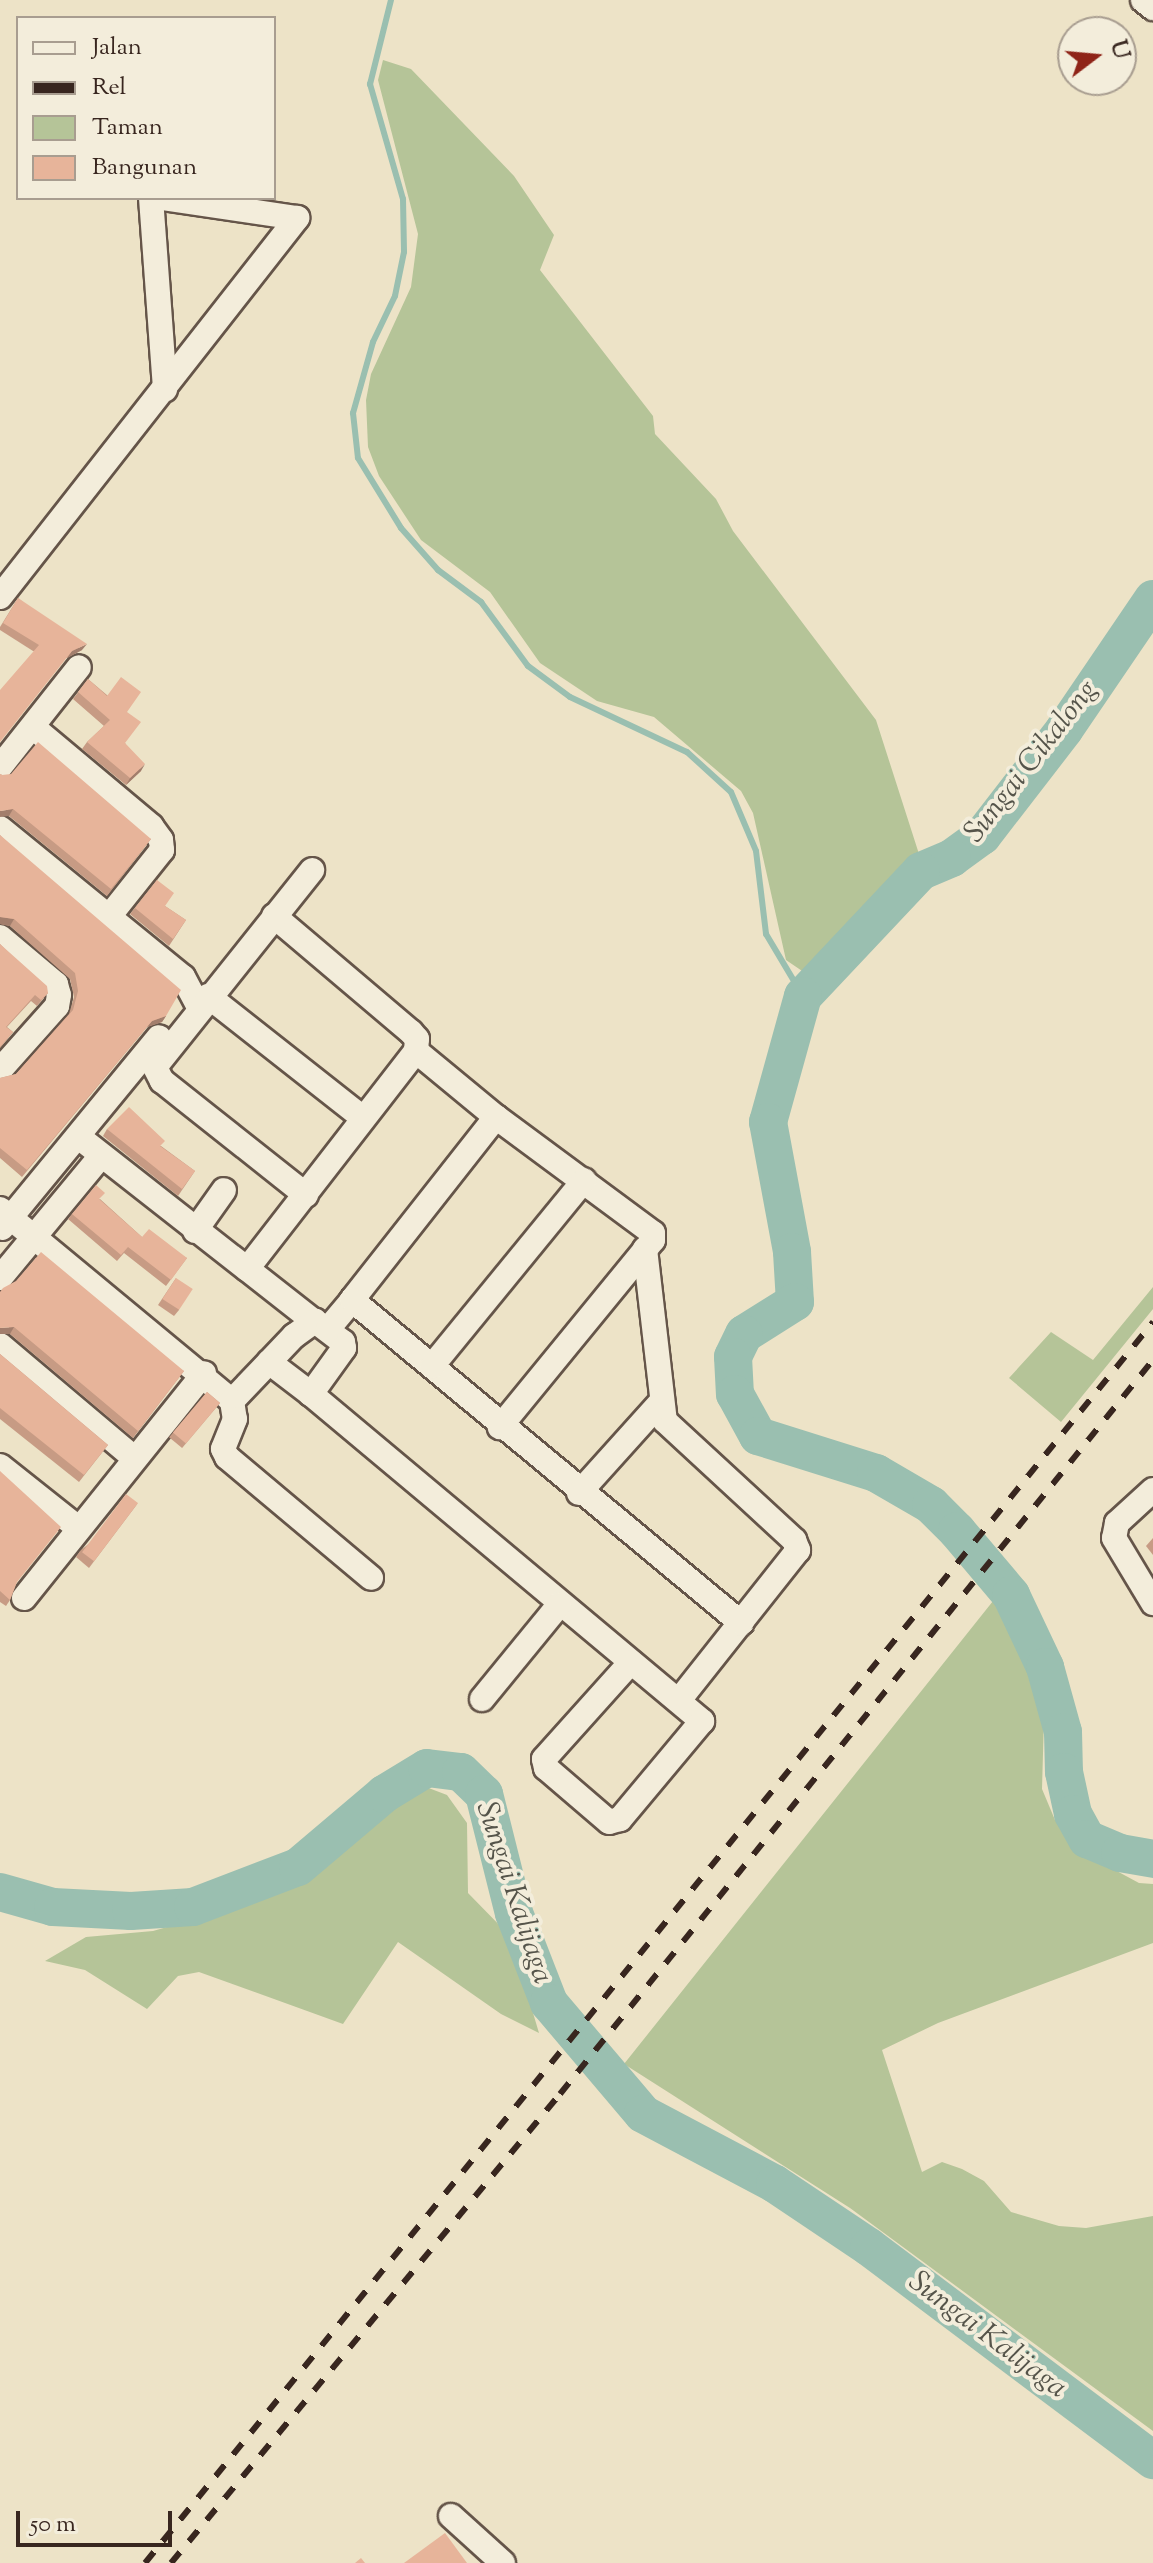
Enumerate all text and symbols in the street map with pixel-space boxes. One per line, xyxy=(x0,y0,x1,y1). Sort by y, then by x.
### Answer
legend xyxy=(16,16,276,200)
north arrow xyxy=(1057,16,1137,96)
text: Jalan xyxy=(92,31,142,65)
text: U xyxy=(1100,37,1136,63)
text: Rel xyxy=(92,71,126,105)
text: Taman xyxy=(92,111,163,145)
text: Bangunan xyxy=(92,151,197,185)
water label: Sungai Cikalong xyxy=(957,674,1107,850)
water label: Sungai Kalijaga xyxy=(467,1798,559,1988)
water label: Sungai Kalijaga xyxy=(901,2265,1073,2407)
scale bar xyxy=(20,2495,176,2545)
text: 50 m xyxy=(30,2508,76,2542)

